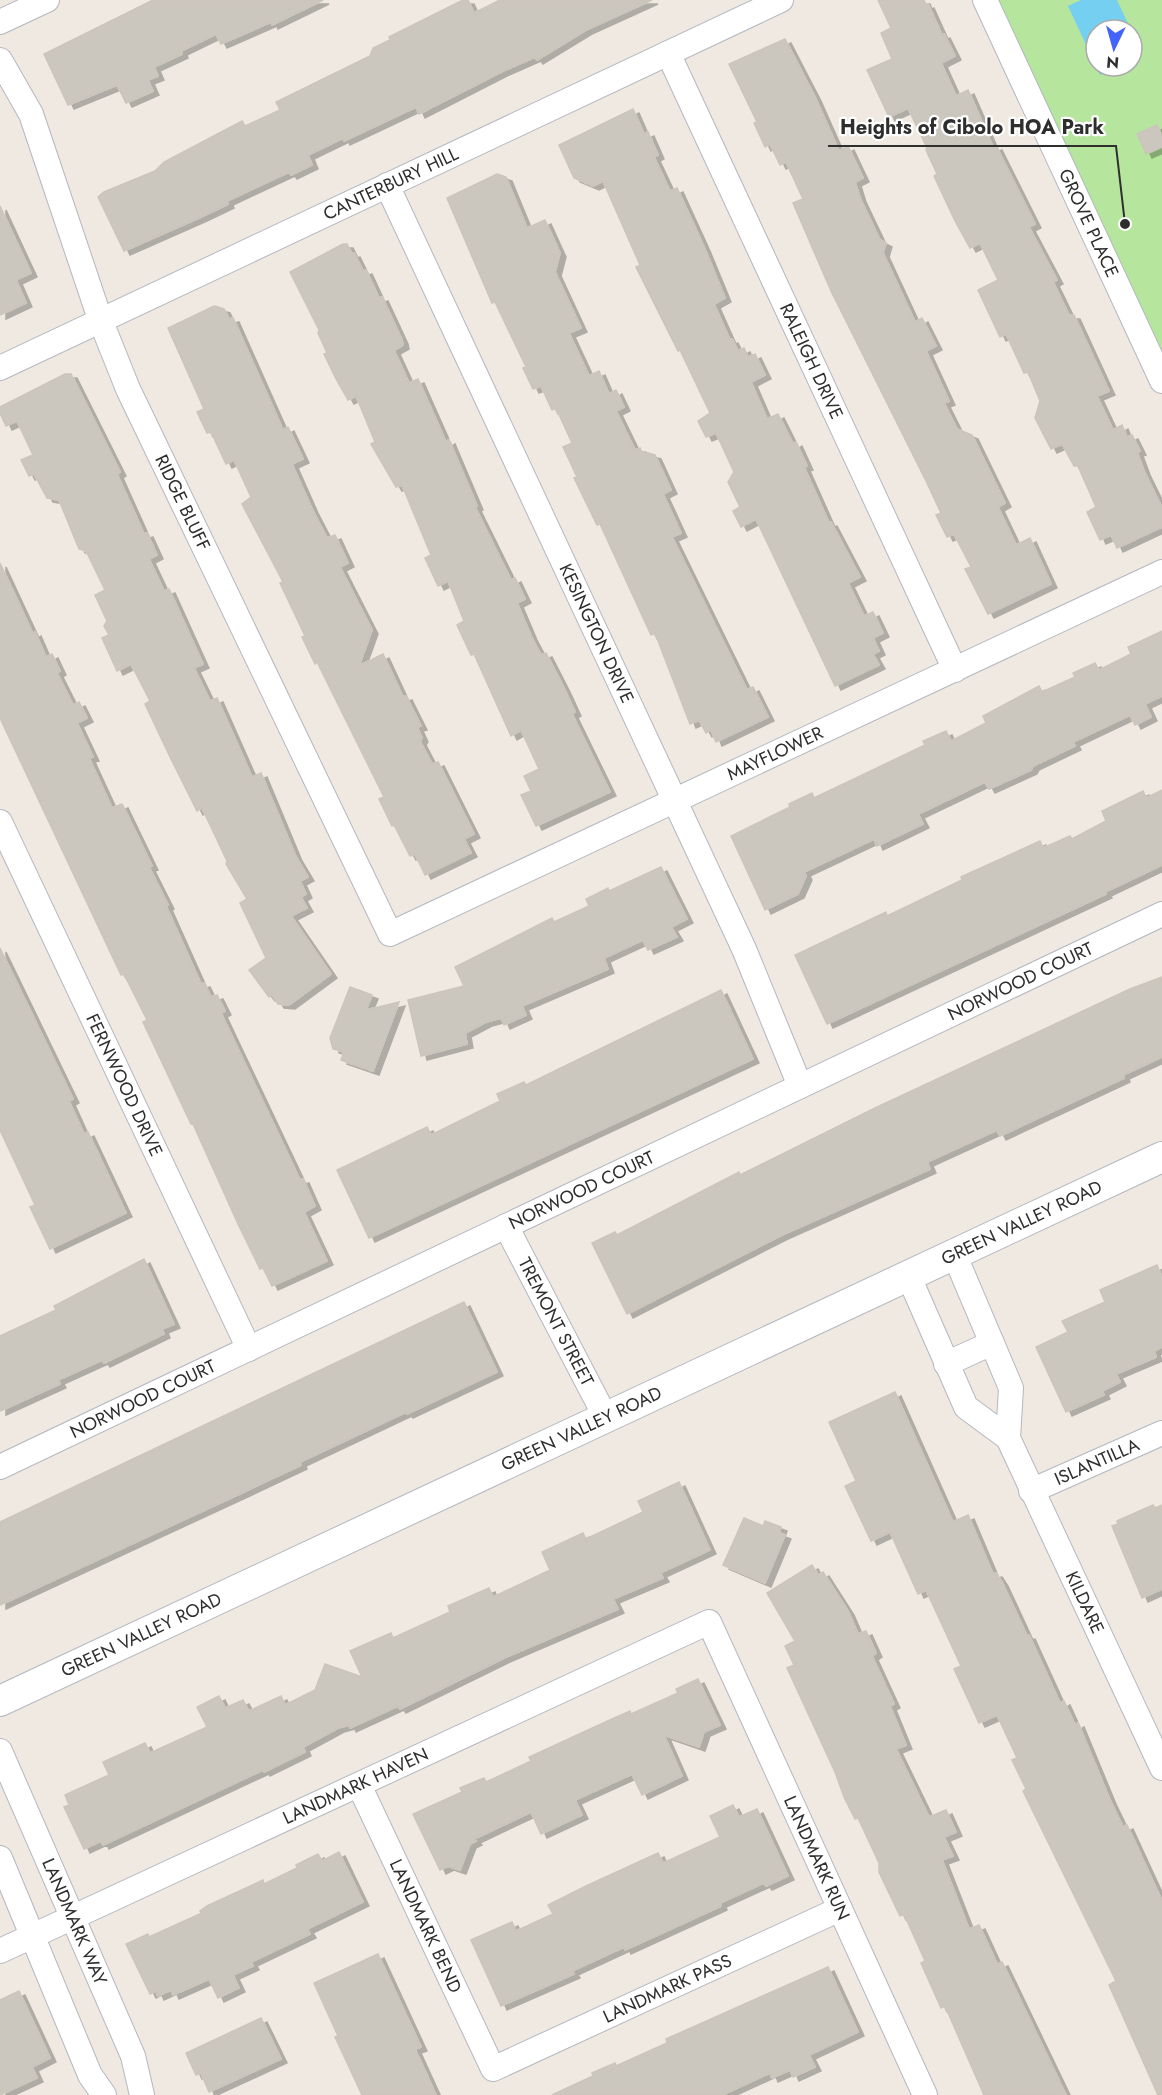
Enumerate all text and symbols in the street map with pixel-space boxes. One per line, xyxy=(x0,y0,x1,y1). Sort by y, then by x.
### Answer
north arrow xyxy=(1084,18,1144,78)
text: N xyxy=(1105,50,1120,74)
callout: Heights of Cibolo HOA Park xyxy=(828,108,1116,146)
text: Heights of Cibolo HOA Park xyxy=(840,113,1104,142)
street label: CANTERBURY HILL xyxy=(319,141,463,227)
street label: GROVE PLACE xyxy=(1052,165,1125,282)
street label: RALEIGH DRIVE xyxy=(773,299,850,424)
street label: RIDGE BLUFF xyxy=(148,450,217,555)
street label: KESINGTON DRIVE xyxy=(553,559,640,708)
street label: MAYFLOWER xyxy=(723,720,827,787)
street label: NORWOOD COURT xyxy=(943,935,1098,1027)
street label: FERNWOOD DRIVE xyxy=(79,1009,169,1161)
street label: NORWOOD COURT xyxy=(504,1144,659,1236)
street label: GREEN VALLEY ROAD xyxy=(937,1174,1106,1272)
street label: TREMONT STREET xyxy=(512,1253,600,1391)
street label: NORWOOD COURT xyxy=(66,1353,220,1445)
street label: GREEN VALLEY ROAD xyxy=(497,1380,666,1478)
street label: ISLANTILLA xyxy=(1050,1432,1143,1492)
street label: KILDARE xyxy=(1059,1567,1111,1638)
street label: GREEN VALLEY ROAD xyxy=(57,1586,226,1684)
street label: LANDMARK HAVEN xyxy=(279,1741,433,1831)
street label: LANDMARK RUN xyxy=(777,1792,856,1924)
street label: LANDMARK WAY xyxy=(35,1854,114,1990)
street label: LANDMARK BEND xyxy=(383,1855,468,1997)
street label: LANDMARK PASS xyxy=(599,1948,736,2030)

